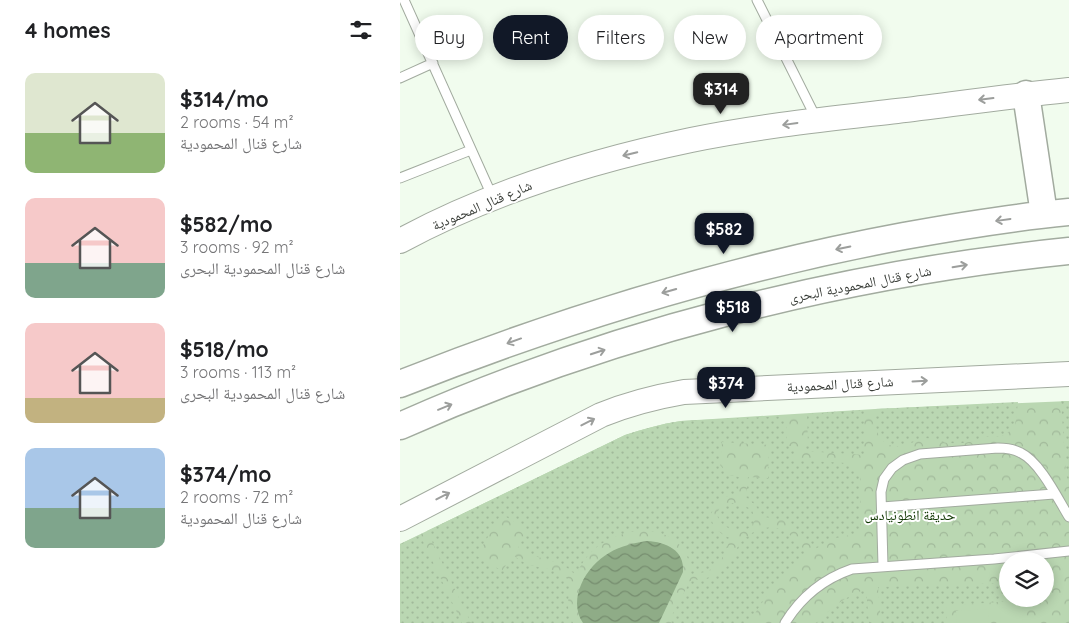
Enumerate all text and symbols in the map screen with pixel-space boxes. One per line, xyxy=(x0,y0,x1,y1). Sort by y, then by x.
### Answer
chip: Buy xyxy=(415,15,483,60)
chip: Rent xyxy=(493,15,568,60)
chip: Filters xyxy=(578,15,664,60)
chip: New xyxy=(674,15,746,60)
chip: Apartment xyxy=(756,15,882,60)
icon: filters xyxy=(347,16,375,44)
text: 4 homes xyxy=(25,17,111,43)
pin: $314 xyxy=(691,72,751,115)
text: $314 xyxy=(704,79,738,99)
text: $314/mo xyxy=(180,86,269,112)
icon: home xyxy=(65,93,125,153)
one-way arrow xyxy=(978,95,994,105)
text: 2 rooms · 54 m² xyxy=(180,112,294,132)
one-way arrow xyxy=(782,120,798,130)
text: شارع قنال المحمودية xyxy=(180,133,302,153)
one-way arrow xyxy=(623,150,639,159)
street label: شارع قنال المحمودية xyxy=(429,176,535,235)
text: $582/mo xyxy=(180,211,272,237)
pin: $582 xyxy=(694,212,754,255)
one-way arrow xyxy=(996,215,1012,225)
icon: home xyxy=(65,218,125,278)
text: $582 xyxy=(706,219,742,239)
text: 3 rooms · 92 m² xyxy=(180,237,294,257)
one-way arrow xyxy=(836,244,852,253)
text: شارع قنال المحمودية البحرى xyxy=(180,258,345,278)
one-way arrow xyxy=(951,260,967,270)
street label: شارع قنال المحمودية البحرى xyxy=(787,261,933,308)
one-way arrow xyxy=(661,287,677,297)
pin: $518 xyxy=(703,290,763,333)
text: $518 xyxy=(716,297,750,317)
text: $518/mo xyxy=(180,336,269,362)
one-way arrow xyxy=(506,337,522,346)
icon: home xyxy=(65,343,125,403)
one-way arrow xyxy=(589,346,605,356)
text: 3 rooms · 113 m² xyxy=(180,362,296,382)
pin: $374 xyxy=(696,366,756,409)
street label: شارع قنال المحمودية xyxy=(786,372,894,397)
text: $374 xyxy=(708,373,744,393)
one-way arrow xyxy=(911,376,927,385)
text: شارع قنال المحمودية البحرى xyxy=(180,383,345,403)
one-way arrow xyxy=(437,402,452,411)
one-way arrow xyxy=(580,417,595,426)
text: $374/mo xyxy=(180,461,271,487)
icon: home xyxy=(65,468,125,528)
text: 2 rooms · 72 m² xyxy=(180,487,293,507)
one-way arrow xyxy=(435,491,450,500)
park label: حديقة انطونيادس xyxy=(865,506,956,524)
text: شارع قنال المحمودية xyxy=(180,508,302,528)
map controls xyxy=(999,552,1054,607)
button: layers xyxy=(999,552,1054,607)

